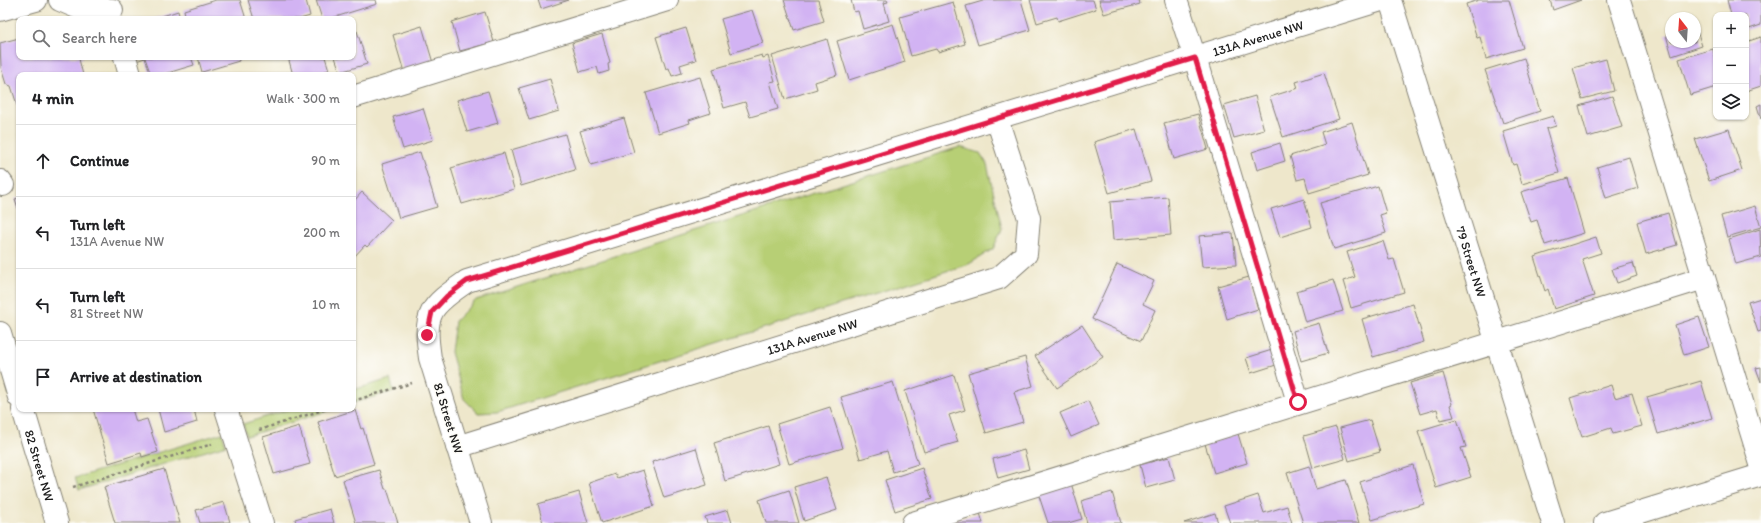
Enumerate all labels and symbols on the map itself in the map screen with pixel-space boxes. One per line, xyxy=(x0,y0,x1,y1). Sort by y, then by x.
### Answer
north arrow xyxy=(1665,12,1701,48)
street label: 131A Avenue NW xyxy=(1211,17,1305,59)
street label: 79 Street NW xyxy=(1453,224,1489,299)
street label: 131A Avenue NW xyxy=(765,316,859,358)
route end xyxy=(418,326,436,344)
street label: 81 Street NW xyxy=(431,381,466,455)
route start xyxy=(1289,393,1307,411)
street label: 82 Street NW xyxy=(22,428,57,503)

